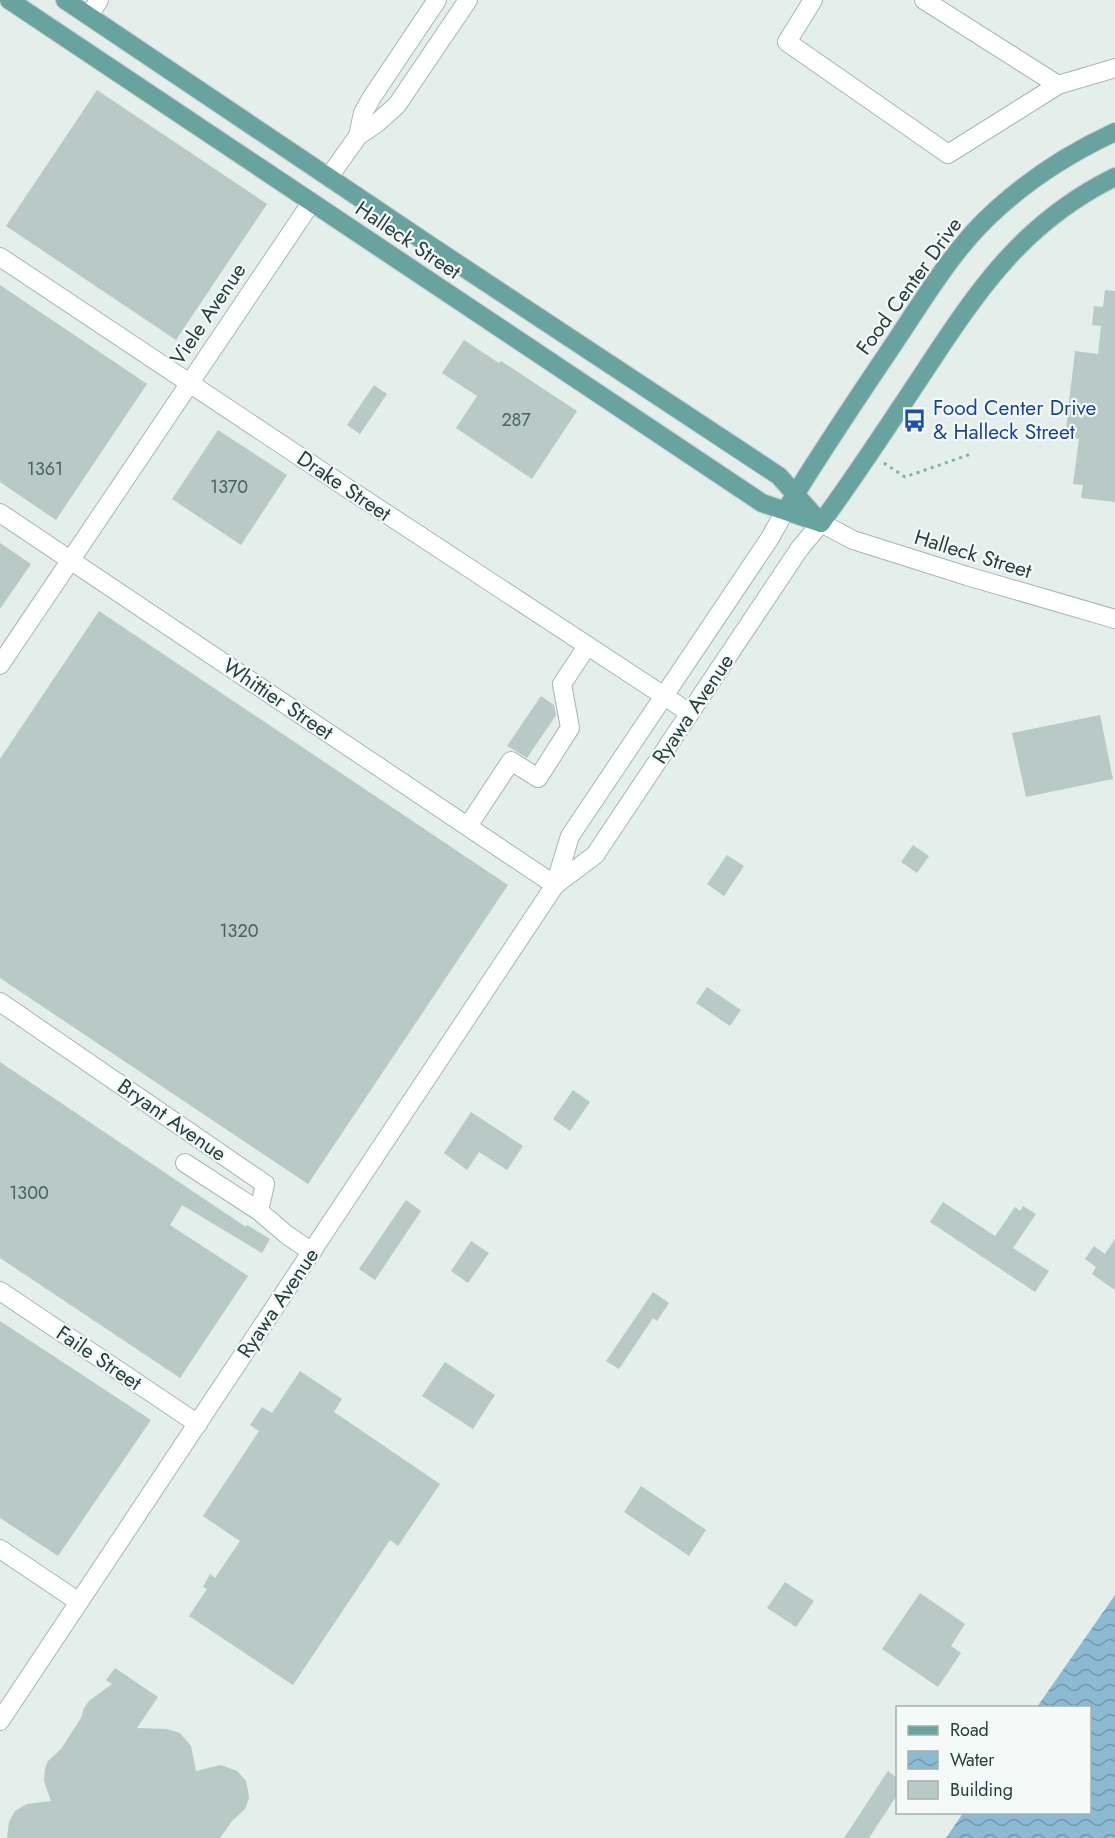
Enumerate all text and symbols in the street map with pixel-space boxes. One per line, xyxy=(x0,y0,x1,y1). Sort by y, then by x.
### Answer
street label: Halleck Street xyxy=(349,194,467,286)
street label: Food Center Drive xyxy=(849,211,969,361)
street label: Viele Avenue xyxy=(163,257,253,371)
place label: Food Center Drive & Halleck Street xyxy=(933,393,1097,447)
house number: 287 xyxy=(501,407,531,433)
bus stop icon: Food Center Drive & Halleck Street xyxy=(902,407,928,433)
street label: Drake Street xyxy=(291,443,397,529)
house number: 1361 xyxy=(27,456,63,482)
house number: 1370 xyxy=(210,474,248,500)
street label: Halleck Street xyxy=(911,522,1035,586)
street label: Ryawa Avenue xyxy=(645,648,741,770)
street label: Whittier Street xyxy=(217,651,339,747)
house number: 1320 xyxy=(220,918,259,944)
street label: Bryant Avenue xyxy=(112,1071,233,1169)
house number: 1300 xyxy=(9,1180,49,1206)
street label: Ryawa Avenue xyxy=(230,1242,326,1364)
street label: Faile Street xyxy=(50,1318,148,1398)
legend xyxy=(896,1706,1091,1814)
text: Road xyxy=(950,1717,989,1743)
text: Water xyxy=(950,1747,995,1773)
text: Building xyxy=(950,1777,1013,1803)

